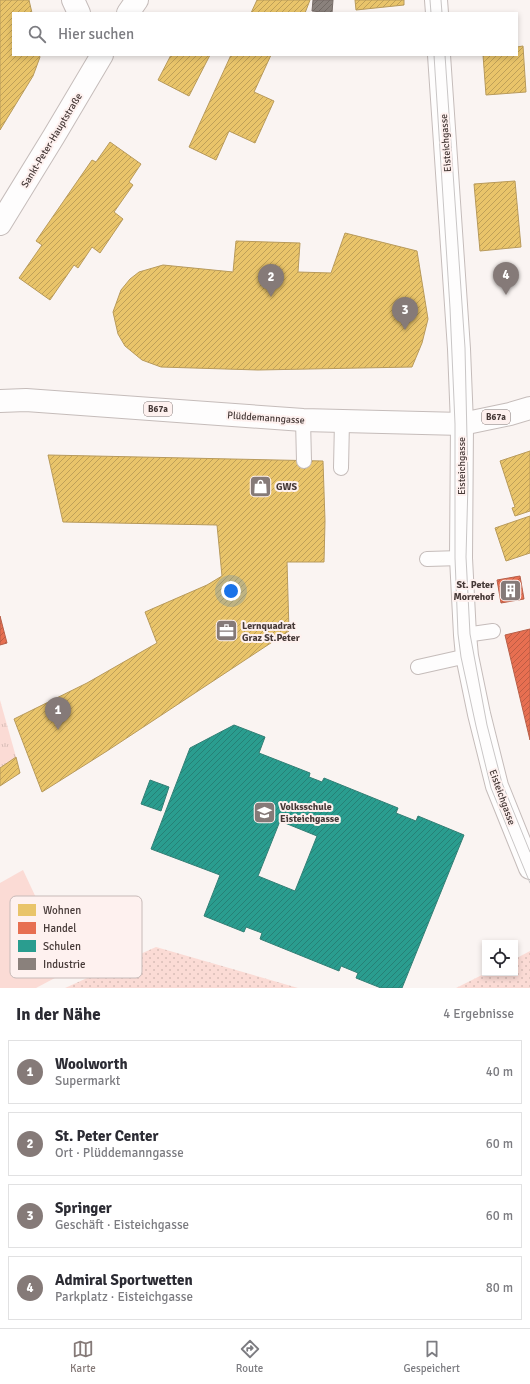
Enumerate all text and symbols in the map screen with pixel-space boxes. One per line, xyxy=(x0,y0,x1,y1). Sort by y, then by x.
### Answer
search box xyxy=(12,12,518,56)
icon: search xyxy=(26,23,48,45)
text: Hier suchen xyxy=(58,25,134,43)
street label: Sankt-Peter-Hauptstraße xyxy=(19,91,85,190)
street label: Eisteichgasse xyxy=(438,114,454,172)
pin: 4 xyxy=(493,262,519,295)
pin: 2 xyxy=(258,264,284,297)
pin: 3 xyxy=(392,297,418,330)
road number: B67a xyxy=(144,402,172,416)
street label: Plüddemanngasse xyxy=(227,409,305,427)
road number: B67a xyxy=(482,410,510,424)
street label: Eisteichgasse xyxy=(456,437,468,495)
shop icon: GWS xyxy=(247,473,273,499)
place label: GWS xyxy=(276,481,297,493)
building icon: St. Peter Morrehof xyxy=(497,577,523,603)
place label: St. Peter Morrehof xyxy=(453,579,495,603)
your location xyxy=(221,581,241,601)
office icon: Lernquadrat Graz St.Peter xyxy=(213,618,239,644)
place label: Lernquadrat Graz St.Peter xyxy=(242,620,300,644)
pin: 1 xyxy=(45,697,71,730)
street label: Eisteichgasse xyxy=(486,768,518,827)
school or university icon: Volksschule Eisteichgasse xyxy=(252,799,278,825)
place label: Volksschule Eisteichgasse xyxy=(280,801,339,825)
legend xyxy=(10,896,142,978)
text: Wohnen xyxy=(43,904,81,917)
text: Handel xyxy=(43,922,77,935)
text: Schulen xyxy=(43,940,81,953)
map controls xyxy=(482,940,518,976)
button: locate xyxy=(482,940,518,976)
text: Industrie xyxy=(43,958,85,971)
text: In der Nähe xyxy=(16,1004,101,1025)
text: 4 Ergebnisse xyxy=(443,1006,514,1022)
text: Woolworth xyxy=(55,1055,128,1073)
text: 1 xyxy=(26,1064,34,1080)
text: 40 m xyxy=(486,1064,513,1080)
text: Supermarkt xyxy=(55,1073,120,1089)
text: St. Peter Center xyxy=(55,1127,158,1145)
text: 2 xyxy=(26,1136,34,1152)
text: 60 m xyxy=(486,1136,513,1152)
text: Ort · Plüddemanngasse xyxy=(55,1145,184,1161)
text: Springer xyxy=(55,1199,112,1217)
text: 3 xyxy=(26,1208,34,1224)
text: 60 m xyxy=(486,1208,513,1224)
text: Geschäft · Eisteichgasse xyxy=(55,1217,189,1233)
text: Admiral Sportwetten xyxy=(55,1271,193,1289)
text: 4 xyxy=(26,1280,34,1296)
text: 80 m xyxy=(486,1280,513,1296)
text: Parkplatz · Eisteichgasse xyxy=(55,1289,193,1305)
tab: Karte xyxy=(70,1338,96,1375)
tab: Route xyxy=(236,1338,263,1375)
tab: Gespeichert xyxy=(403,1338,460,1375)

